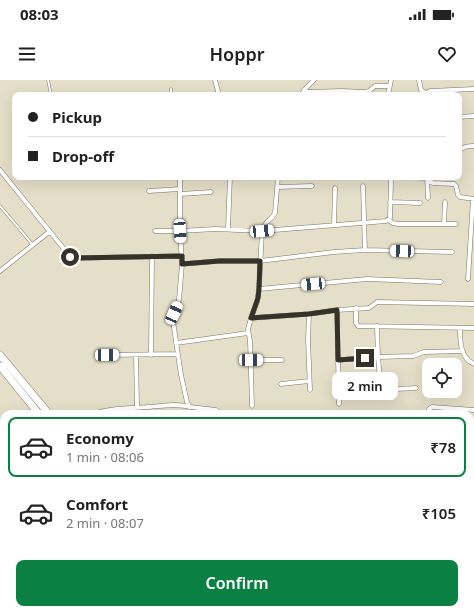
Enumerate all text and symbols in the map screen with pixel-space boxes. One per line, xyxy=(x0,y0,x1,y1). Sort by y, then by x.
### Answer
text: 08:03 xyxy=(20,4,59,24)
text: Hoppr xyxy=(209,42,265,66)
icon: menu xyxy=(16,43,38,65)
icon: heart xyxy=(436,43,458,65)
text: Pickup xyxy=(52,107,102,127)
text: Drop-off xyxy=(52,146,114,166)
car xyxy=(173,219,187,243)
car xyxy=(250,224,274,238)
car xyxy=(390,245,414,257)
route start xyxy=(61,248,79,266)
car xyxy=(301,277,325,291)
car xyxy=(164,300,184,326)
car xyxy=(95,349,119,361)
route end xyxy=(356,349,374,367)
car xyxy=(239,354,263,366)
map controls xyxy=(422,358,462,398)
button: locate xyxy=(422,358,462,398)
callout: 2 min xyxy=(332,372,398,400)
text: 2 min xyxy=(347,377,383,395)
text: Economy xyxy=(66,428,134,448)
icon: car xyxy=(18,429,54,465)
text: ₹78 xyxy=(430,437,456,457)
text: 1 min · 08:06 xyxy=(66,448,144,466)
text: Comfort xyxy=(66,494,128,514)
icon: car xyxy=(18,495,54,531)
text: ₹105 xyxy=(422,503,456,523)
text: 2 min · 08:07 xyxy=(66,514,144,532)
button: Confirm xyxy=(16,560,458,606)

